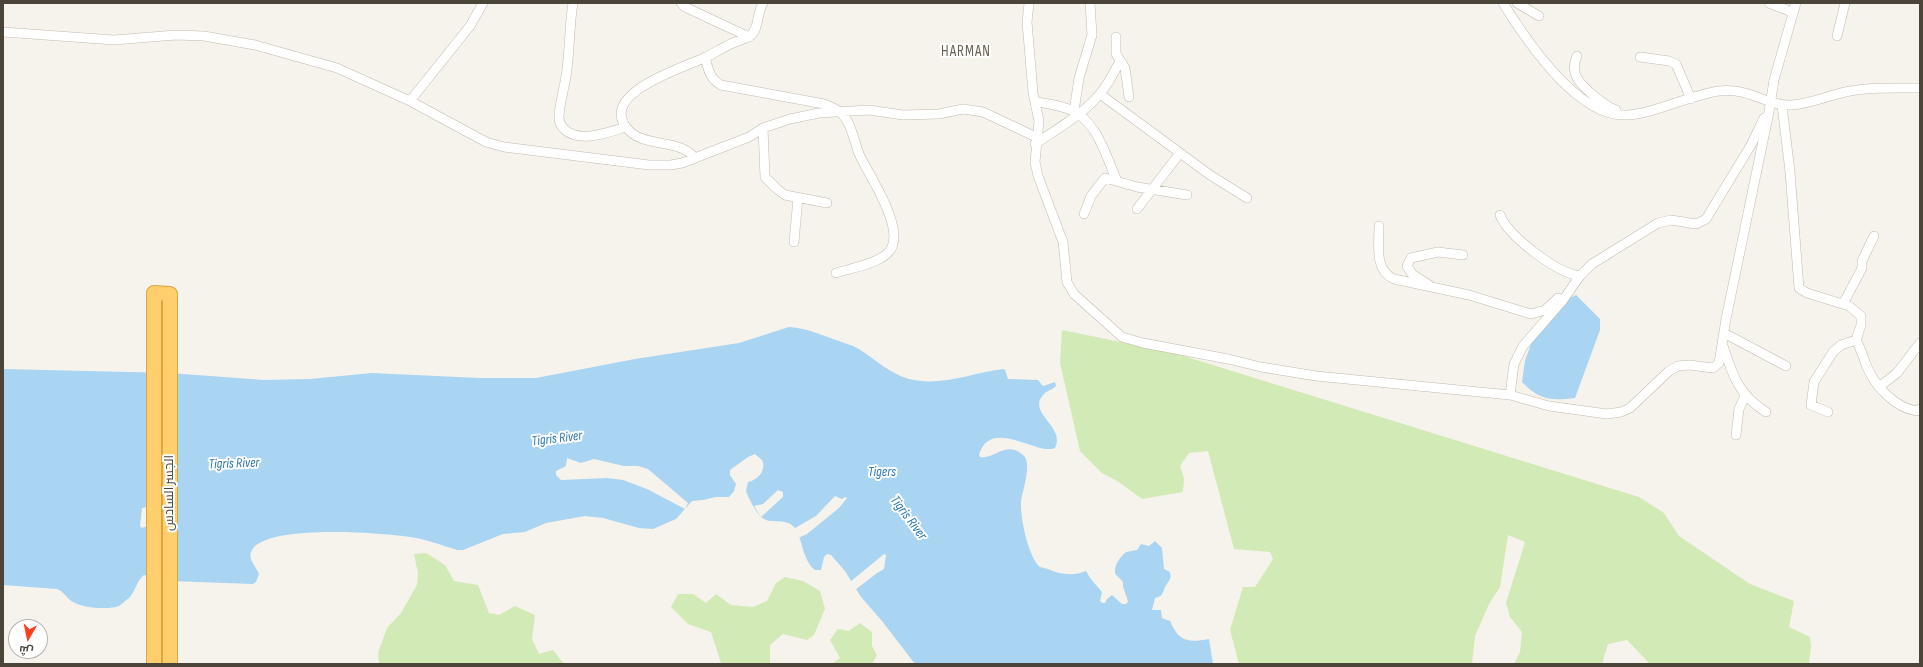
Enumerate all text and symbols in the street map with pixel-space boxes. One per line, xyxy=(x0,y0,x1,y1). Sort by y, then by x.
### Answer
district label: HARMAN xyxy=(941,43,991,61)
water label: Tigris River xyxy=(531,428,583,450)
street label: الجسر السادس xyxy=(162,455,178,531)
water label: Tigris River xyxy=(208,455,260,473)
water label: Tigers xyxy=(868,464,896,480)
water label: Tigris River xyxy=(886,493,930,543)
north arrow xyxy=(8,619,48,659)
text: ش xyxy=(18,643,34,658)

